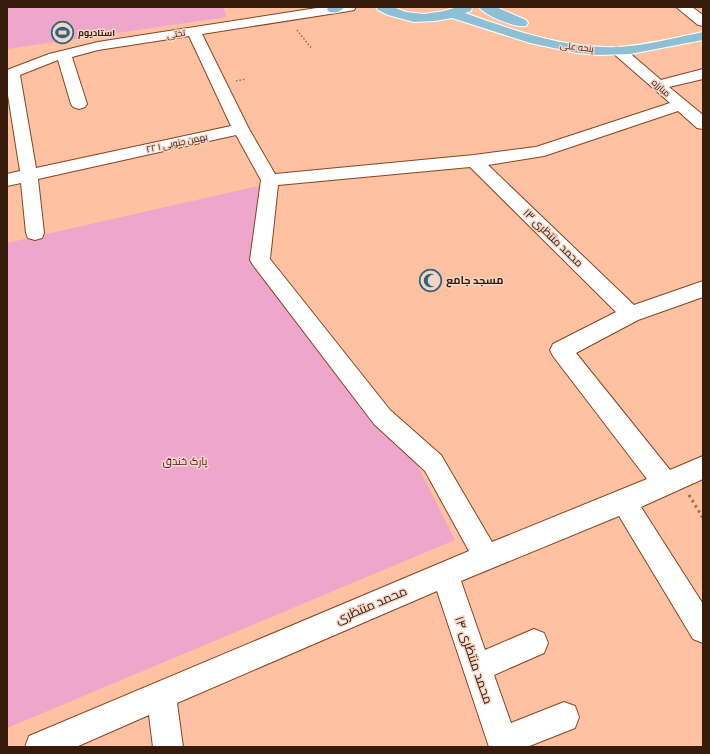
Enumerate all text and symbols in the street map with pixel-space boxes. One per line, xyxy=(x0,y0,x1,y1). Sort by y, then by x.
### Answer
sports icon: استادیوم xyxy=(49,20,75,46)
place label: استادیوم xyxy=(78,28,115,39)
street label: تختی xyxy=(166,28,186,40)
street label: پنجه علی xyxy=(559,40,595,55)
street label: مبارزه xyxy=(650,77,672,99)
street label: ۲۲ بهمن جنوبی ۱ xyxy=(145,132,209,154)
street label: محمد منتظری ۱۳ xyxy=(520,206,586,270)
mosque icon: مسجد جامع xyxy=(418,267,444,293)
place label: مسجد جامع xyxy=(446,274,504,288)
park label: پارک خندق xyxy=(162,455,208,468)
street label: محمد منتظری xyxy=(333,583,409,627)
street label: محمد منتظری ۱۴ xyxy=(452,614,496,706)

